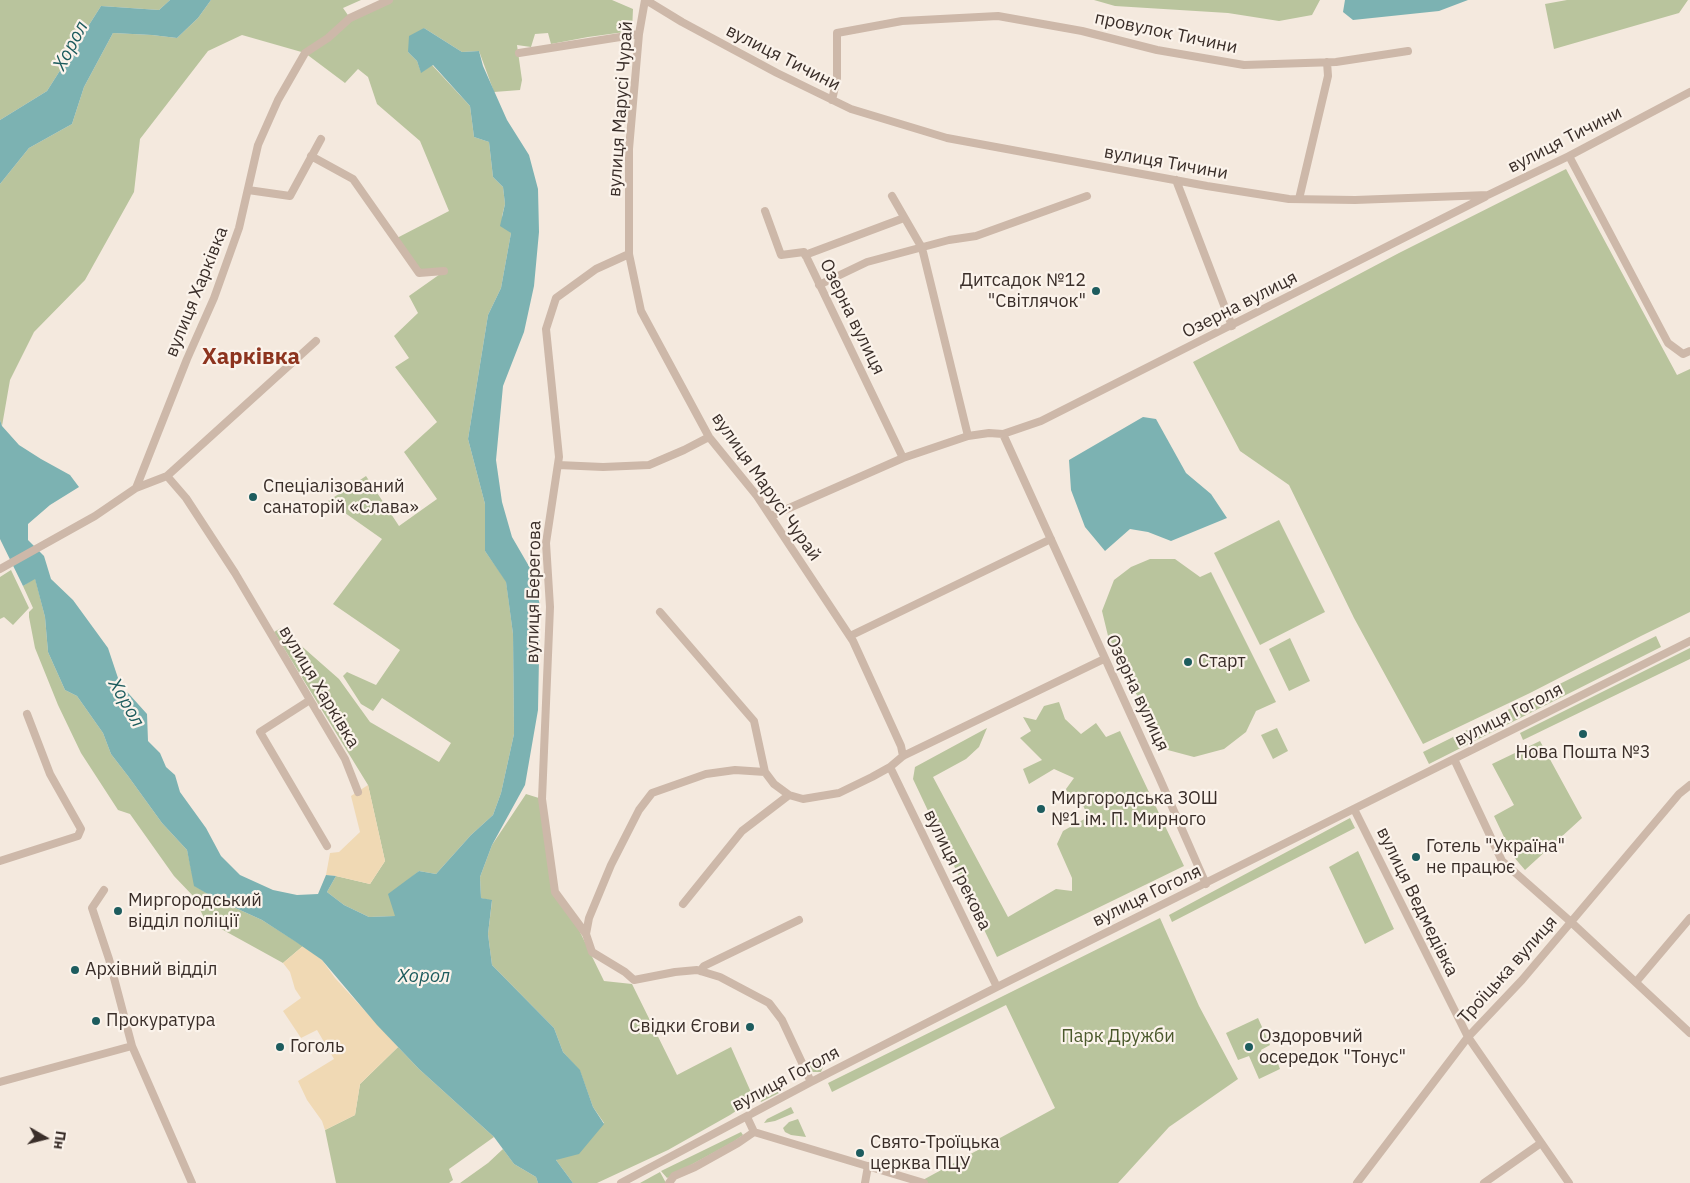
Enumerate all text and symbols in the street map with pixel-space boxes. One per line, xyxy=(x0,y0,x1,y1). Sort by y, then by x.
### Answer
street label: провулок Тичини xyxy=(1093,7,1239,59)
water label: Хорол xyxy=(49,17,93,75)
street label: вулиця Марусі Чурай xyxy=(604,20,638,198)
street label: вулиця Тичини xyxy=(722,20,844,96)
street label: вулиця Тичини xyxy=(1504,102,1626,178)
street label: вулиця Тичини xyxy=(1102,141,1230,185)
street label: вулиця Харківка xyxy=(161,224,233,360)
street label: Озерна вулиця xyxy=(815,256,889,378)
street label: Озерна вулиця xyxy=(1179,267,1301,343)
place label: Дитсадок №12 "Світлячок" xyxy=(960,270,1086,312)
marker: Дитсадок №12 "Світлячок" xyxy=(1090,285,1102,297)
district label: Харківка xyxy=(202,345,300,371)
street label: вулиця Марусі Чурай xyxy=(707,409,825,565)
place label: Спеціалізований санаторій «Слава» xyxy=(263,476,419,518)
marker: Спеціалізований санаторій «Слава» xyxy=(247,491,259,503)
street label: вулиця Берегова xyxy=(522,520,546,664)
street label: вулиця Харківка xyxy=(274,622,364,752)
street label: Озерна вулиця xyxy=(1101,631,1173,755)
place label: Старт xyxy=(1198,651,1246,673)
marker: Старт xyxy=(1182,656,1194,668)
water label: Хорол xyxy=(103,675,149,731)
street label: вулиця Гоголя xyxy=(1451,678,1567,752)
marker: Нова Пошта №3 xyxy=(1577,728,1589,740)
place label: Нова Пошта №3 xyxy=(1516,742,1650,764)
place label: Миргородська ЗОШ №1 ім. П. Мирного xyxy=(1051,788,1218,831)
marker: Миргородська ЗОШ №1 ім. П. Мирного xyxy=(1035,803,1047,815)
street label: вулиця Грекова xyxy=(918,806,996,934)
street label: вулиця Ведмедівка xyxy=(1371,824,1463,980)
place label: Готель "Україна" не працює xyxy=(1426,836,1565,879)
marker: Готель "Україна" не працює xyxy=(1410,851,1422,863)
street label: вулиця Гоголя xyxy=(1089,860,1205,932)
place label: Миргородський відділ поліції xyxy=(128,890,262,932)
marker: Миргородський відділ поліції xyxy=(112,905,124,917)
street label: Троїцька вулиця xyxy=(1454,911,1562,1029)
place label: Архівний відділ xyxy=(85,959,217,981)
marker: Архівний відділ xyxy=(69,964,81,976)
water label: Хорол xyxy=(398,966,450,988)
place label: Прокуратура xyxy=(106,1010,215,1032)
marker: Прокуратура xyxy=(90,1015,102,1027)
place label: Свідки Єгови xyxy=(629,1016,740,1038)
marker: Свідки Єгови xyxy=(744,1021,756,1033)
park label: Парк Дружби xyxy=(1061,1026,1175,1048)
place label: Оздоровчий осередок "Тонус" xyxy=(1259,1026,1406,1068)
place label: Гоголь xyxy=(290,1036,344,1058)
marker: Гоголь xyxy=(274,1041,286,1053)
marker: Оздоровчий осередок "Тонус" xyxy=(1243,1041,1255,1053)
street label: вулиця Гоголя xyxy=(729,1042,843,1116)
north arrow xyxy=(20,1113,70,1163)
text: Пн xyxy=(50,1130,70,1151)
place label: Свято-Троїцька церква ПЦУ xyxy=(870,1132,1000,1174)
marker: Свято-Троїцька церква ПЦУ xyxy=(854,1147,866,1159)

